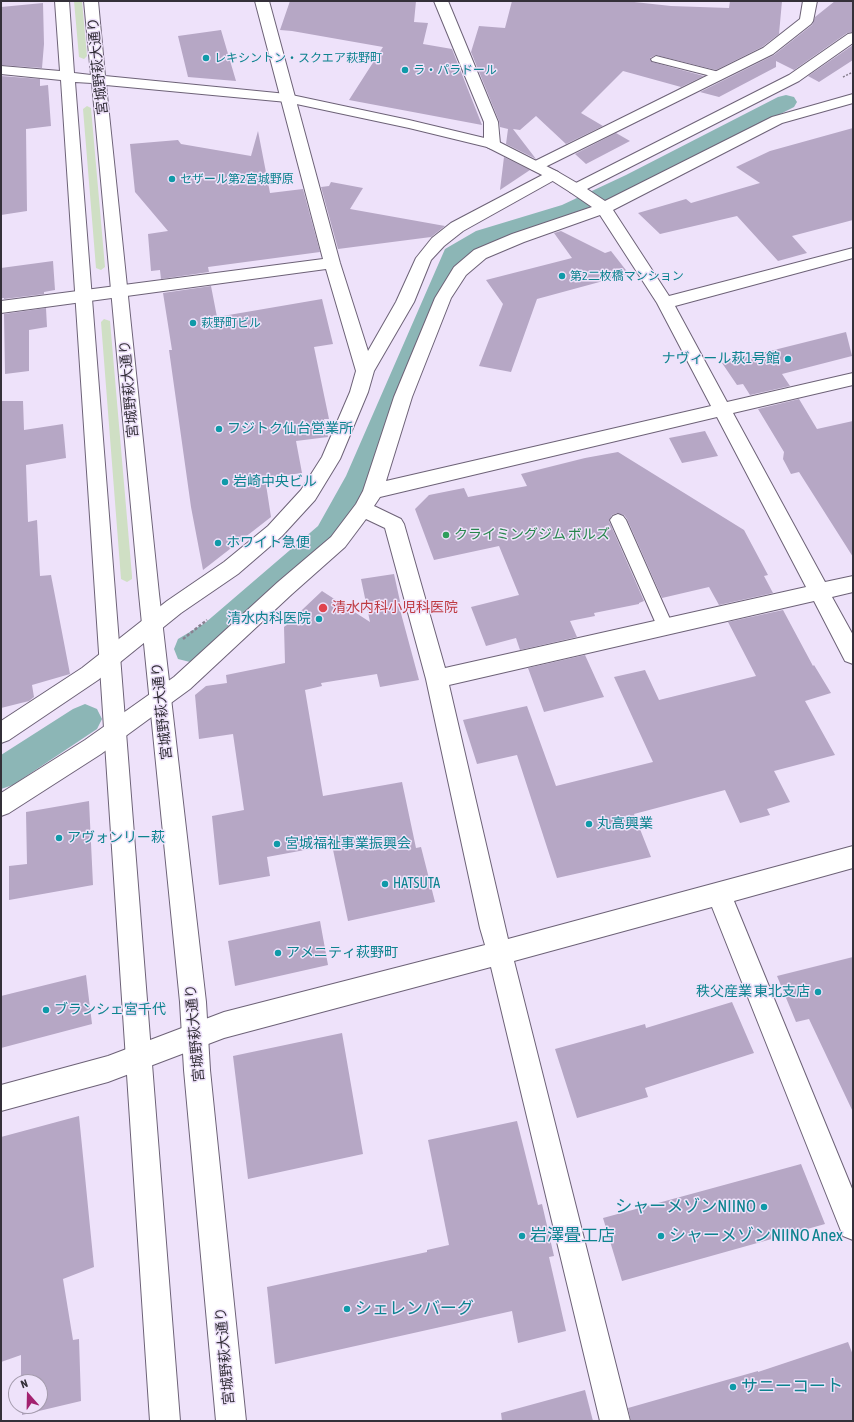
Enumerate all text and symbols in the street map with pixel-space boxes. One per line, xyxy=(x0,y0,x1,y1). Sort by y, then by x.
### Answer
street label: 宮城野萩大通り xyxy=(85,16,111,116)
place label: レキシントン・スクエア萩野町 xyxy=(214,51,382,65)
marker: レキシントン・スクエア萩野町 xyxy=(201,53,211,63)
place label: ラ・パラドール xyxy=(413,63,497,77)
marker: ラ・パラドール xyxy=(400,65,410,75)
place label: セザール第2宮城野原 xyxy=(180,172,294,186)
marker: セザール第2宮城野原 xyxy=(167,174,177,184)
place label: 第2二枚橋マンション xyxy=(570,269,684,283)
marker: 第2二枚橋マンション xyxy=(557,271,567,281)
place label: 萩野町ビル xyxy=(201,316,261,330)
marker: 萩野町ビル xyxy=(188,318,198,328)
street label: 宮城野萩大通り xyxy=(116,339,142,439)
place label: ナヴィール萩1号館 xyxy=(661,351,780,367)
marker: ナヴィール萩1号館 xyxy=(783,354,793,364)
place label: フジトク仙台営業所 xyxy=(227,421,353,437)
marker: フジトク仙台営業所 xyxy=(214,424,224,434)
place label: 岩崎中央ビル xyxy=(233,474,317,490)
marker: 岩崎中央ビル xyxy=(220,477,230,487)
place label: クライミングジム ボルズ xyxy=(454,527,610,543)
marker: クライミングジム ボルズ xyxy=(441,530,451,540)
place label: ホワイト急便 xyxy=(226,535,310,551)
marker: ホワイト急便 xyxy=(213,538,223,548)
place label: 清水内科小児科医院 xyxy=(332,600,458,616)
marker: 清水内科小児科医院 xyxy=(317,602,329,614)
place label: 清水内科医院 xyxy=(227,611,311,627)
marker: 清水内科医院 xyxy=(314,614,324,624)
street label: 宮城野萩大通り xyxy=(149,661,175,761)
place label: 丸高興業 xyxy=(597,816,653,832)
marker: 丸高興業 xyxy=(584,819,594,829)
place label: アヴォンリー萩 xyxy=(67,830,165,846)
marker: アヴォンリー萩 xyxy=(54,833,64,843)
place label: 宮城福祉事業振興会 xyxy=(285,836,411,852)
marker: 宮城福祉事業振興会 xyxy=(272,839,282,849)
place label: HATSUTA xyxy=(393,876,440,892)
marker: HATSUTA xyxy=(380,879,390,889)
place label: アメニティ萩野町 xyxy=(286,945,398,961)
marker: アメニティ萩野町 xyxy=(273,948,283,958)
street label: 宮城野萩大通り xyxy=(182,983,208,1083)
place label: 秩父産業 東北支店 xyxy=(696,984,810,1000)
marker: 秩父産業 東北支店 xyxy=(813,987,823,997)
place label: ブランシェ宮千代 xyxy=(54,1002,166,1018)
marker: ブランシェ宮千代 xyxy=(41,1005,51,1015)
place label: シャーメゾンNIINO xyxy=(615,1197,756,1217)
marker: シャーメゾンNIINO xyxy=(759,1202,769,1212)
place label: 岩澤畳工店 xyxy=(530,1226,615,1246)
place label: シャーメゾンNIINO Anex xyxy=(669,1226,843,1246)
marker: 岩澤畳工店 xyxy=(517,1231,527,1241)
marker: シャーメゾンNIINO Anex xyxy=(656,1231,666,1241)
place label: シェレンバーグ xyxy=(355,1299,474,1319)
marker: シェレンバーグ xyxy=(342,1304,352,1314)
street label: 宮城野萩大通り xyxy=(212,1306,238,1406)
north arrow xyxy=(8,1374,48,1414)
text: N xyxy=(19,1377,29,1390)
place label: サニーコート xyxy=(741,1377,843,1397)
marker: サニーコート xyxy=(728,1382,738,1392)

